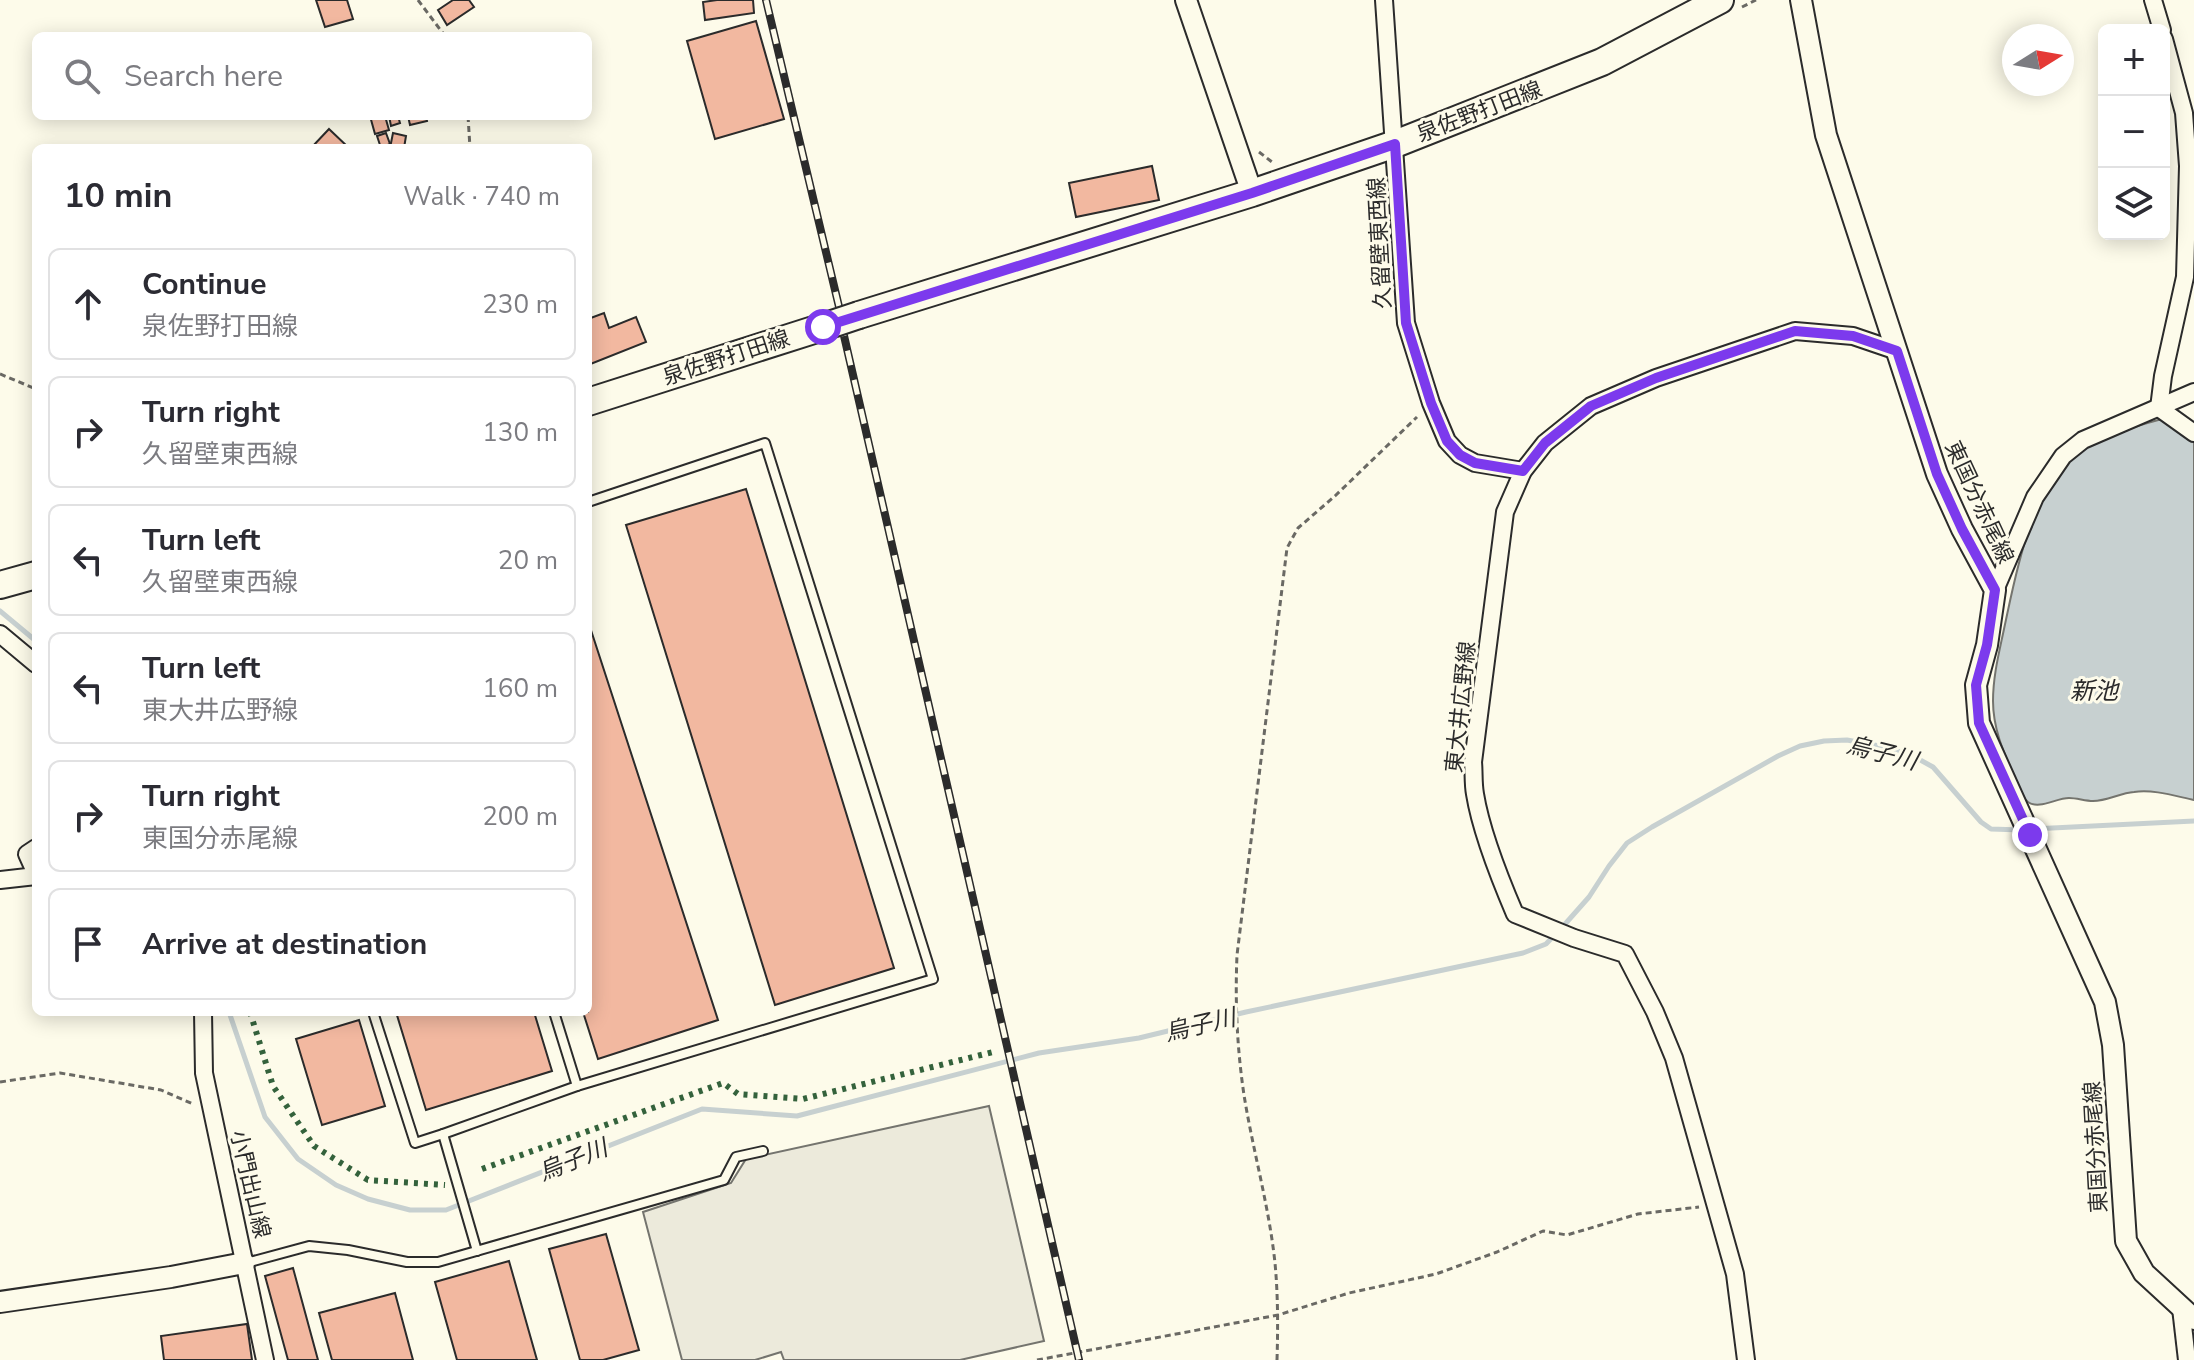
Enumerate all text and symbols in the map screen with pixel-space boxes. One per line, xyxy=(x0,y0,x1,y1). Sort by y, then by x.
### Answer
north arrow xyxy=(2002,24,2074,96)
map controls xyxy=(2098,24,2170,240)
button: + xyxy=(2098,24,2170,96)
search box xyxy=(32,32,592,120)
icon: search xyxy=(60,54,104,98)
text: Search here xyxy=(124,56,283,97)
street label: 泉佐野打田線 xyxy=(1412,74,1546,150)
button: − xyxy=(2098,96,2170,168)
button: layers xyxy=(2098,168,2170,240)
text: 10 min xyxy=(64,173,172,219)
street label: 久留壁東西線 xyxy=(1362,176,1398,310)
text: Walk · 740 m xyxy=(403,179,560,214)
text: Continue xyxy=(142,264,267,305)
icon: ahead xyxy=(66,282,110,326)
text: 230 m xyxy=(482,287,558,322)
text: 泉佐野打田線 xyxy=(142,309,298,344)
route start xyxy=(805,309,841,345)
street label: 泉佐野打田線 xyxy=(659,323,794,393)
text: Turn right xyxy=(142,392,280,433)
icon: right xyxy=(66,410,110,454)
text: 130 m xyxy=(482,415,558,450)
street label: 東国分赤尾線 xyxy=(1938,436,2021,569)
text: 久留壁東西線 xyxy=(142,437,298,472)
text: Turn left xyxy=(142,520,260,561)
icon: left xyxy=(66,538,110,582)
text: 20 m xyxy=(498,543,558,578)
text: 久留壁東西線 xyxy=(142,565,298,600)
street label: 東大井広野線 xyxy=(1439,640,1483,774)
text: Turn left xyxy=(142,648,260,689)
icon: left xyxy=(66,666,110,710)
text: 160 m xyxy=(482,671,558,706)
water label: 新池 xyxy=(2070,675,2120,707)
text: 東大井広野線 xyxy=(142,693,298,728)
water label: 烏子川 xyxy=(1843,729,1924,778)
text: Turn right xyxy=(142,776,280,817)
icon: right xyxy=(66,794,110,838)
text: 200 m xyxy=(482,799,558,834)
route end xyxy=(2012,817,2048,853)
text: 東国分赤尾線 xyxy=(142,821,298,856)
icon: arrive xyxy=(66,922,110,966)
text: Arrive at destination xyxy=(142,924,427,965)
water label: 烏子川 xyxy=(1161,1001,1242,1049)
street label: 東国分赤尾線 xyxy=(2078,1080,2114,1214)
street label: 小門出山線 xyxy=(223,1127,277,1241)
water label: 烏子川 xyxy=(534,1131,615,1188)

